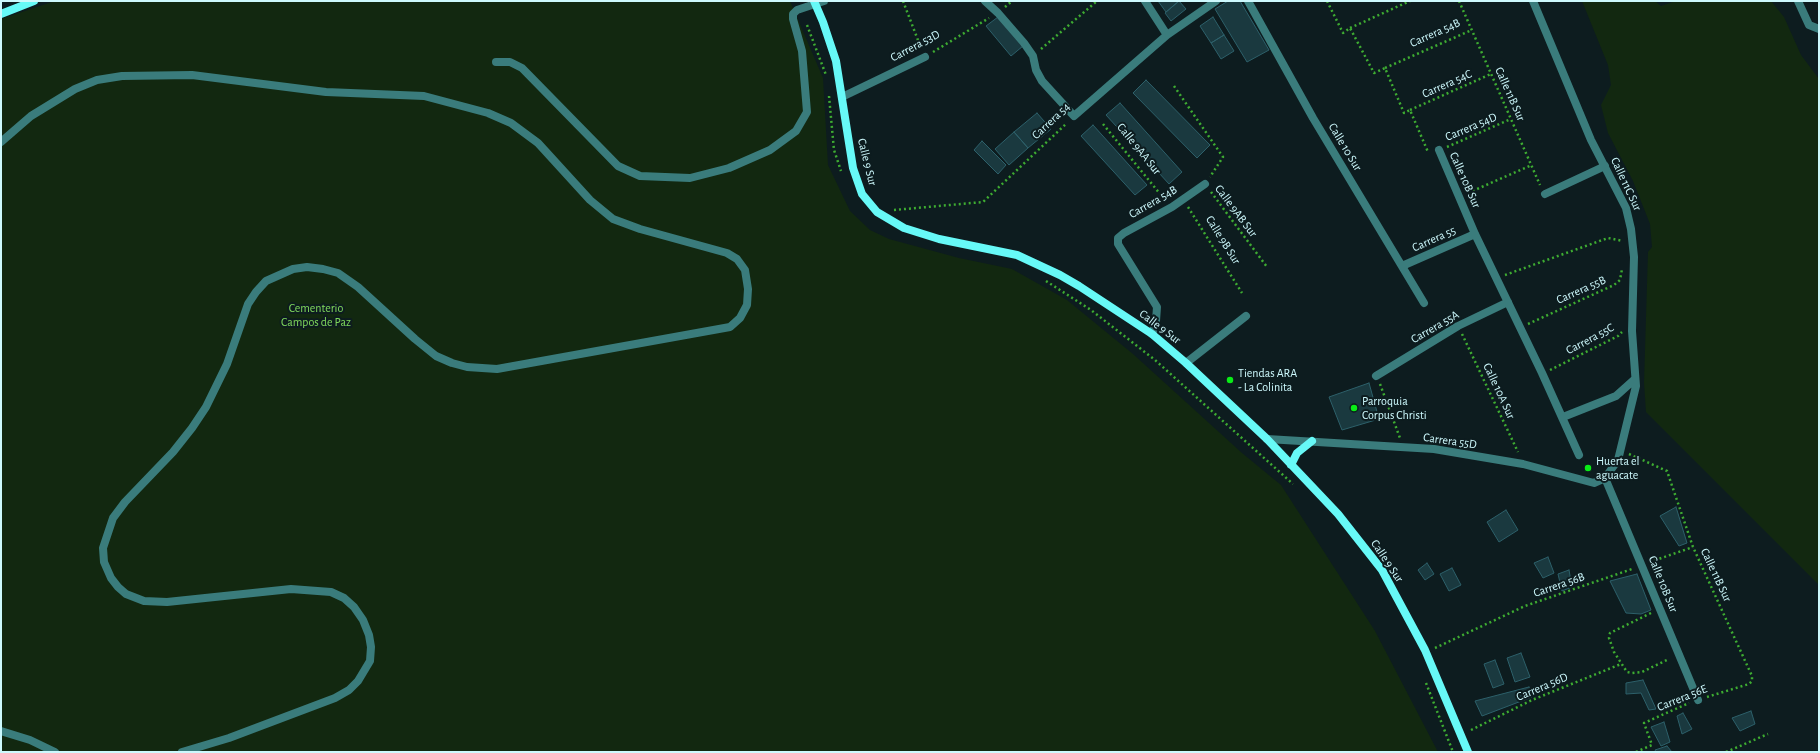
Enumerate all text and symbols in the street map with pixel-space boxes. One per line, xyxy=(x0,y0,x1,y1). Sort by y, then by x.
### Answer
street label: Carrera 54B xyxy=(1408,16,1462,50)
street label: Carrera 53D xyxy=(888,27,942,65)
street label: Calle 11B Sur xyxy=(1492,65,1528,123)
street label: Carrera 54C xyxy=(1420,67,1474,101)
street label: Carrera 54 xyxy=(1029,100,1073,142)
street label: Carrera 54D xyxy=(1443,110,1499,144)
street label: Calle 9AA Sur xyxy=(1114,120,1164,178)
street label: Calle 10 Sur xyxy=(1325,120,1365,174)
street label: Calle 9 Sur xyxy=(854,137,880,187)
street label: Calle 10B Sur xyxy=(1446,150,1484,210)
street label: Calle 11C Sur xyxy=(1607,155,1645,213)
street label: Carrera 54B xyxy=(1126,182,1180,222)
street label: Calle 9AB Sur xyxy=(1212,182,1260,240)
street label: Calle 9B Sur xyxy=(1202,213,1244,267)
street label: Carrera 55 xyxy=(1410,223,1458,255)
street label: Carrera 55B xyxy=(1554,273,1608,307)
park label: Cementerio Campos de Paz xyxy=(281,301,351,329)
street label: Calle 9 Sur xyxy=(1136,307,1184,347)
street label: Carrera 55A xyxy=(1408,307,1462,347)
street label: Carrera 55C xyxy=(1563,320,1617,358)
street label: Calle 10A Sur xyxy=(1480,361,1518,421)
place label: Tiendas ARA - La Colinita xyxy=(1238,366,1297,394)
marker: Tiendas ARA - La Colinita xyxy=(1225,375,1235,385)
place label: Parroquia Corpus Christi xyxy=(1362,394,1427,422)
marker: Parroquia Corpus Christi xyxy=(1349,403,1359,413)
street label: Carrera 55D xyxy=(1422,430,1478,452)
place label: Huerta el aguacate xyxy=(1596,454,1639,482)
marker: Huerta el aguacate xyxy=(1583,463,1593,473)
street label: Calle 9 Sur xyxy=(1368,537,1406,585)
street label: Calle 11B Sur xyxy=(1697,546,1735,604)
street label: Calle 10B Sur xyxy=(1645,554,1681,614)
street label: Carrera 56B xyxy=(1531,570,1587,600)
street label: Carrera 56D xyxy=(1514,670,1570,704)
street label: Carrera 56E xyxy=(1655,681,1709,715)

